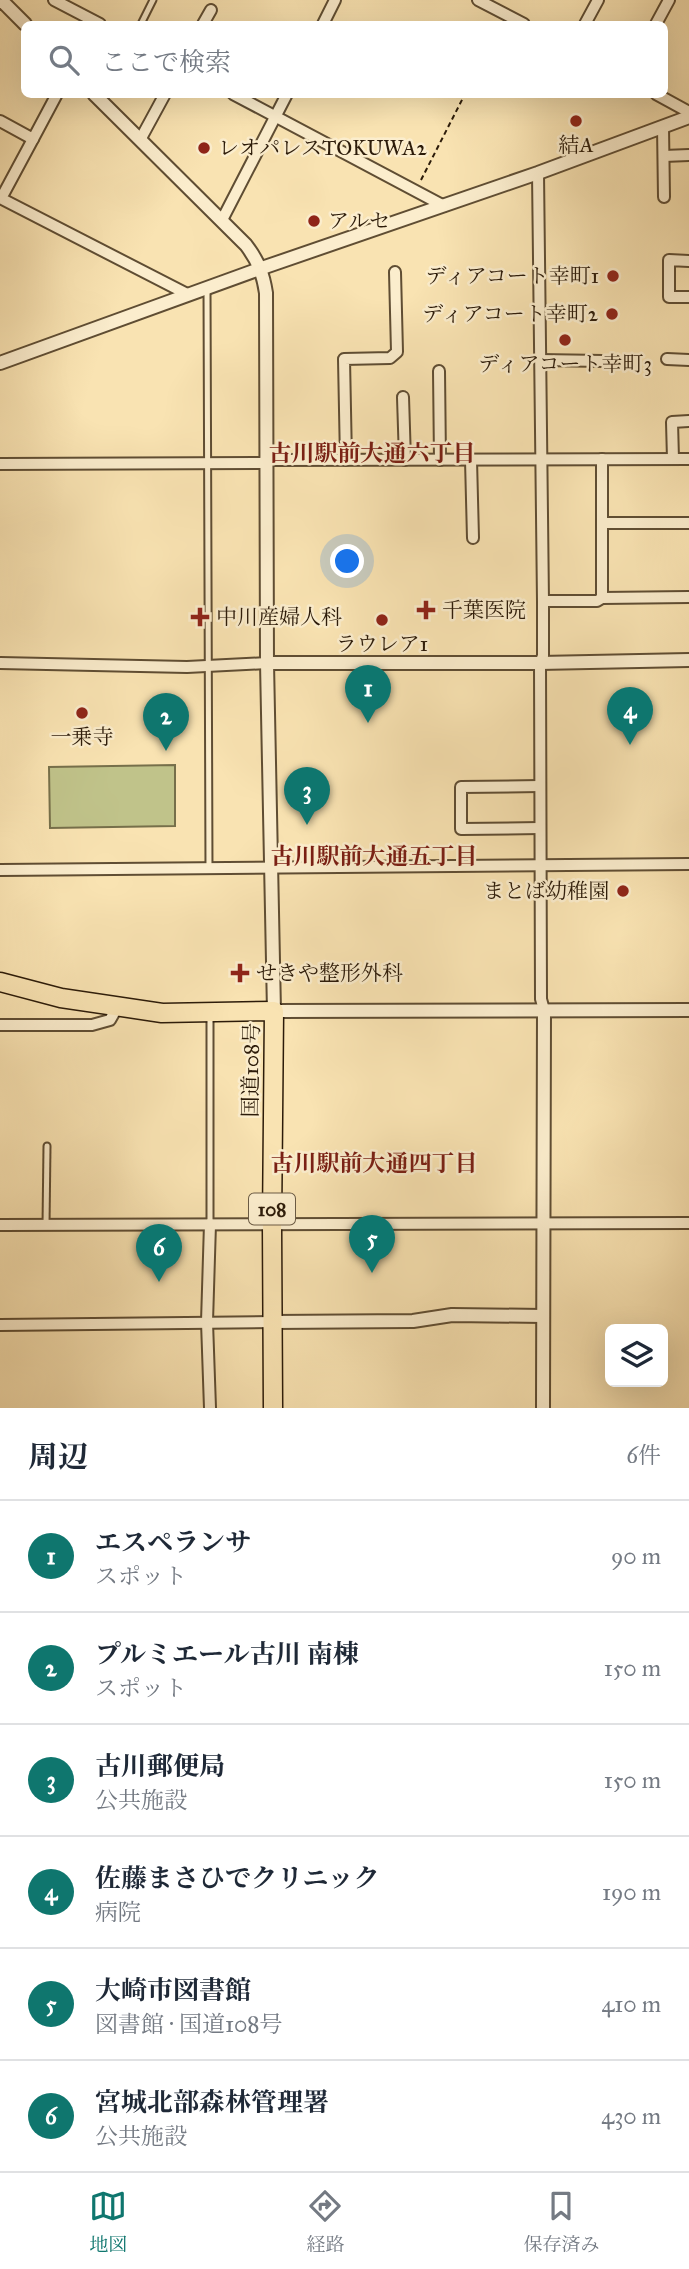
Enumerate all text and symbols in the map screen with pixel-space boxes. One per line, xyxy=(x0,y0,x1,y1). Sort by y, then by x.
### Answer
search box xyxy=(21,21,668,98)
icon: search xyxy=(45,41,83,79)
text: ここで検索 xyxy=(101,46,231,78)
marker: 結A xyxy=(568,113,584,129)
place label: 結A xyxy=(558,132,594,158)
place label: レオパレスTOKUWA2 xyxy=(218,135,427,161)
marker: レオパレスTOKUWA2 xyxy=(196,140,212,156)
place label: アルセ xyxy=(328,208,390,234)
marker: アルセ xyxy=(306,213,322,229)
place label: ディアコート幸町1 xyxy=(425,263,599,289)
marker: ディアコート幸町1 xyxy=(605,268,621,284)
place label: ディアコート幸町2 xyxy=(422,301,599,327)
marker: ディアコート幸町2 xyxy=(604,306,620,322)
marker: ディアコート幸町3 xyxy=(557,332,573,348)
place label: ディアコート幸町3 xyxy=(478,351,652,377)
district label: 古川駅前大通六丁目 xyxy=(269,439,476,467)
your location xyxy=(330,544,364,578)
place label: 千葉医院 xyxy=(442,597,526,623)
marker: 千葉医院 xyxy=(416,600,436,620)
place label: 中川産婦人科 xyxy=(216,604,342,630)
marker: 中川産婦人科 xyxy=(190,607,210,627)
marker: ラウレア1 xyxy=(374,612,390,628)
place label: ラウレア1 xyxy=(336,631,428,657)
pin: 1 xyxy=(345,665,391,723)
pin: 4 xyxy=(607,687,653,745)
pin: 2 xyxy=(143,693,189,751)
marker: 一乗寺 xyxy=(74,705,90,721)
place label: 一乗寺 xyxy=(51,724,114,750)
pin: 3 xyxy=(284,767,330,825)
district label: 古川駅前大通五丁目 xyxy=(271,842,478,870)
place label: まとば幼稚園 xyxy=(483,878,609,904)
marker: まとば幼稚園 xyxy=(615,883,631,899)
place label: せきや整形外科 xyxy=(256,960,403,986)
marker: せきや整形外科 xyxy=(230,963,250,983)
street label: 国道108号 xyxy=(237,1022,265,1118)
district label: 古川駅前大通四丁目 xyxy=(271,1149,478,1177)
road number: 108 xyxy=(249,1194,295,1224)
pin: 5 xyxy=(349,1215,395,1273)
pin: 6 xyxy=(136,1224,182,1282)
map controls xyxy=(605,1324,668,1387)
button: layers xyxy=(605,1324,668,1387)
text: 周辺 xyxy=(28,1439,88,1475)
text: 6件 xyxy=(626,1441,661,1469)
text: エスペランサ xyxy=(95,1526,251,1558)
text: 1 xyxy=(46,1542,56,1570)
text: 90 m xyxy=(611,1542,661,1570)
text: スポット xyxy=(95,1562,187,1590)
text: プルミエール古川 南棟 xyxy=(95,1638,359,1670)
text: 2 xyxy=(45,1654,57,1682)
text: 150 m xyxy=(604,1654,661,1682)
text: スポット xyxy=(95,1674,187,1702)
text: 古川郵便局 xyxy=(95,1750,225,1782)
text: 3 xyxy=(46,1766,56,1794)
text: 150 m xyxy=(604,1766,661,1794)
text: 公共施設 xyxy=(95,1786,187,1814)
text: 佐藤まさひでクリニック xyxy=(95,1862,379,1894)
text: 4 xyxy=(45,1878,57,1906)
text: 190 m xyxy=(602,1878,661,1906)
text: 病院 xyxy=(95,1898,141,1926)
text: 大崎市図書館 xyxy=(95,1974,251,2006)
text: 5 xyxy=(46,1990,56,2018)
text: 410 m xyxy=(602,1990,661,2018)
text: 図書館 · 国道108号 xyxy=(95,2010,283,2038)
text: 宮城北部森林管理署 xyxy=(95,2086,329,2118)
text: 6 xyxy=(45,2102,57,2130)
text: 430 m xyxy=(601,2102,661,2130)
text: 公共施設 xyxy=(95,2122,187,2150)
tab: 地図 xyxy=(89,2187,128,2256)
tab: 経路 xyxy=(306,2187,345,2256)
tab: 保存済み xyxy=(523,2187,600,2256)

